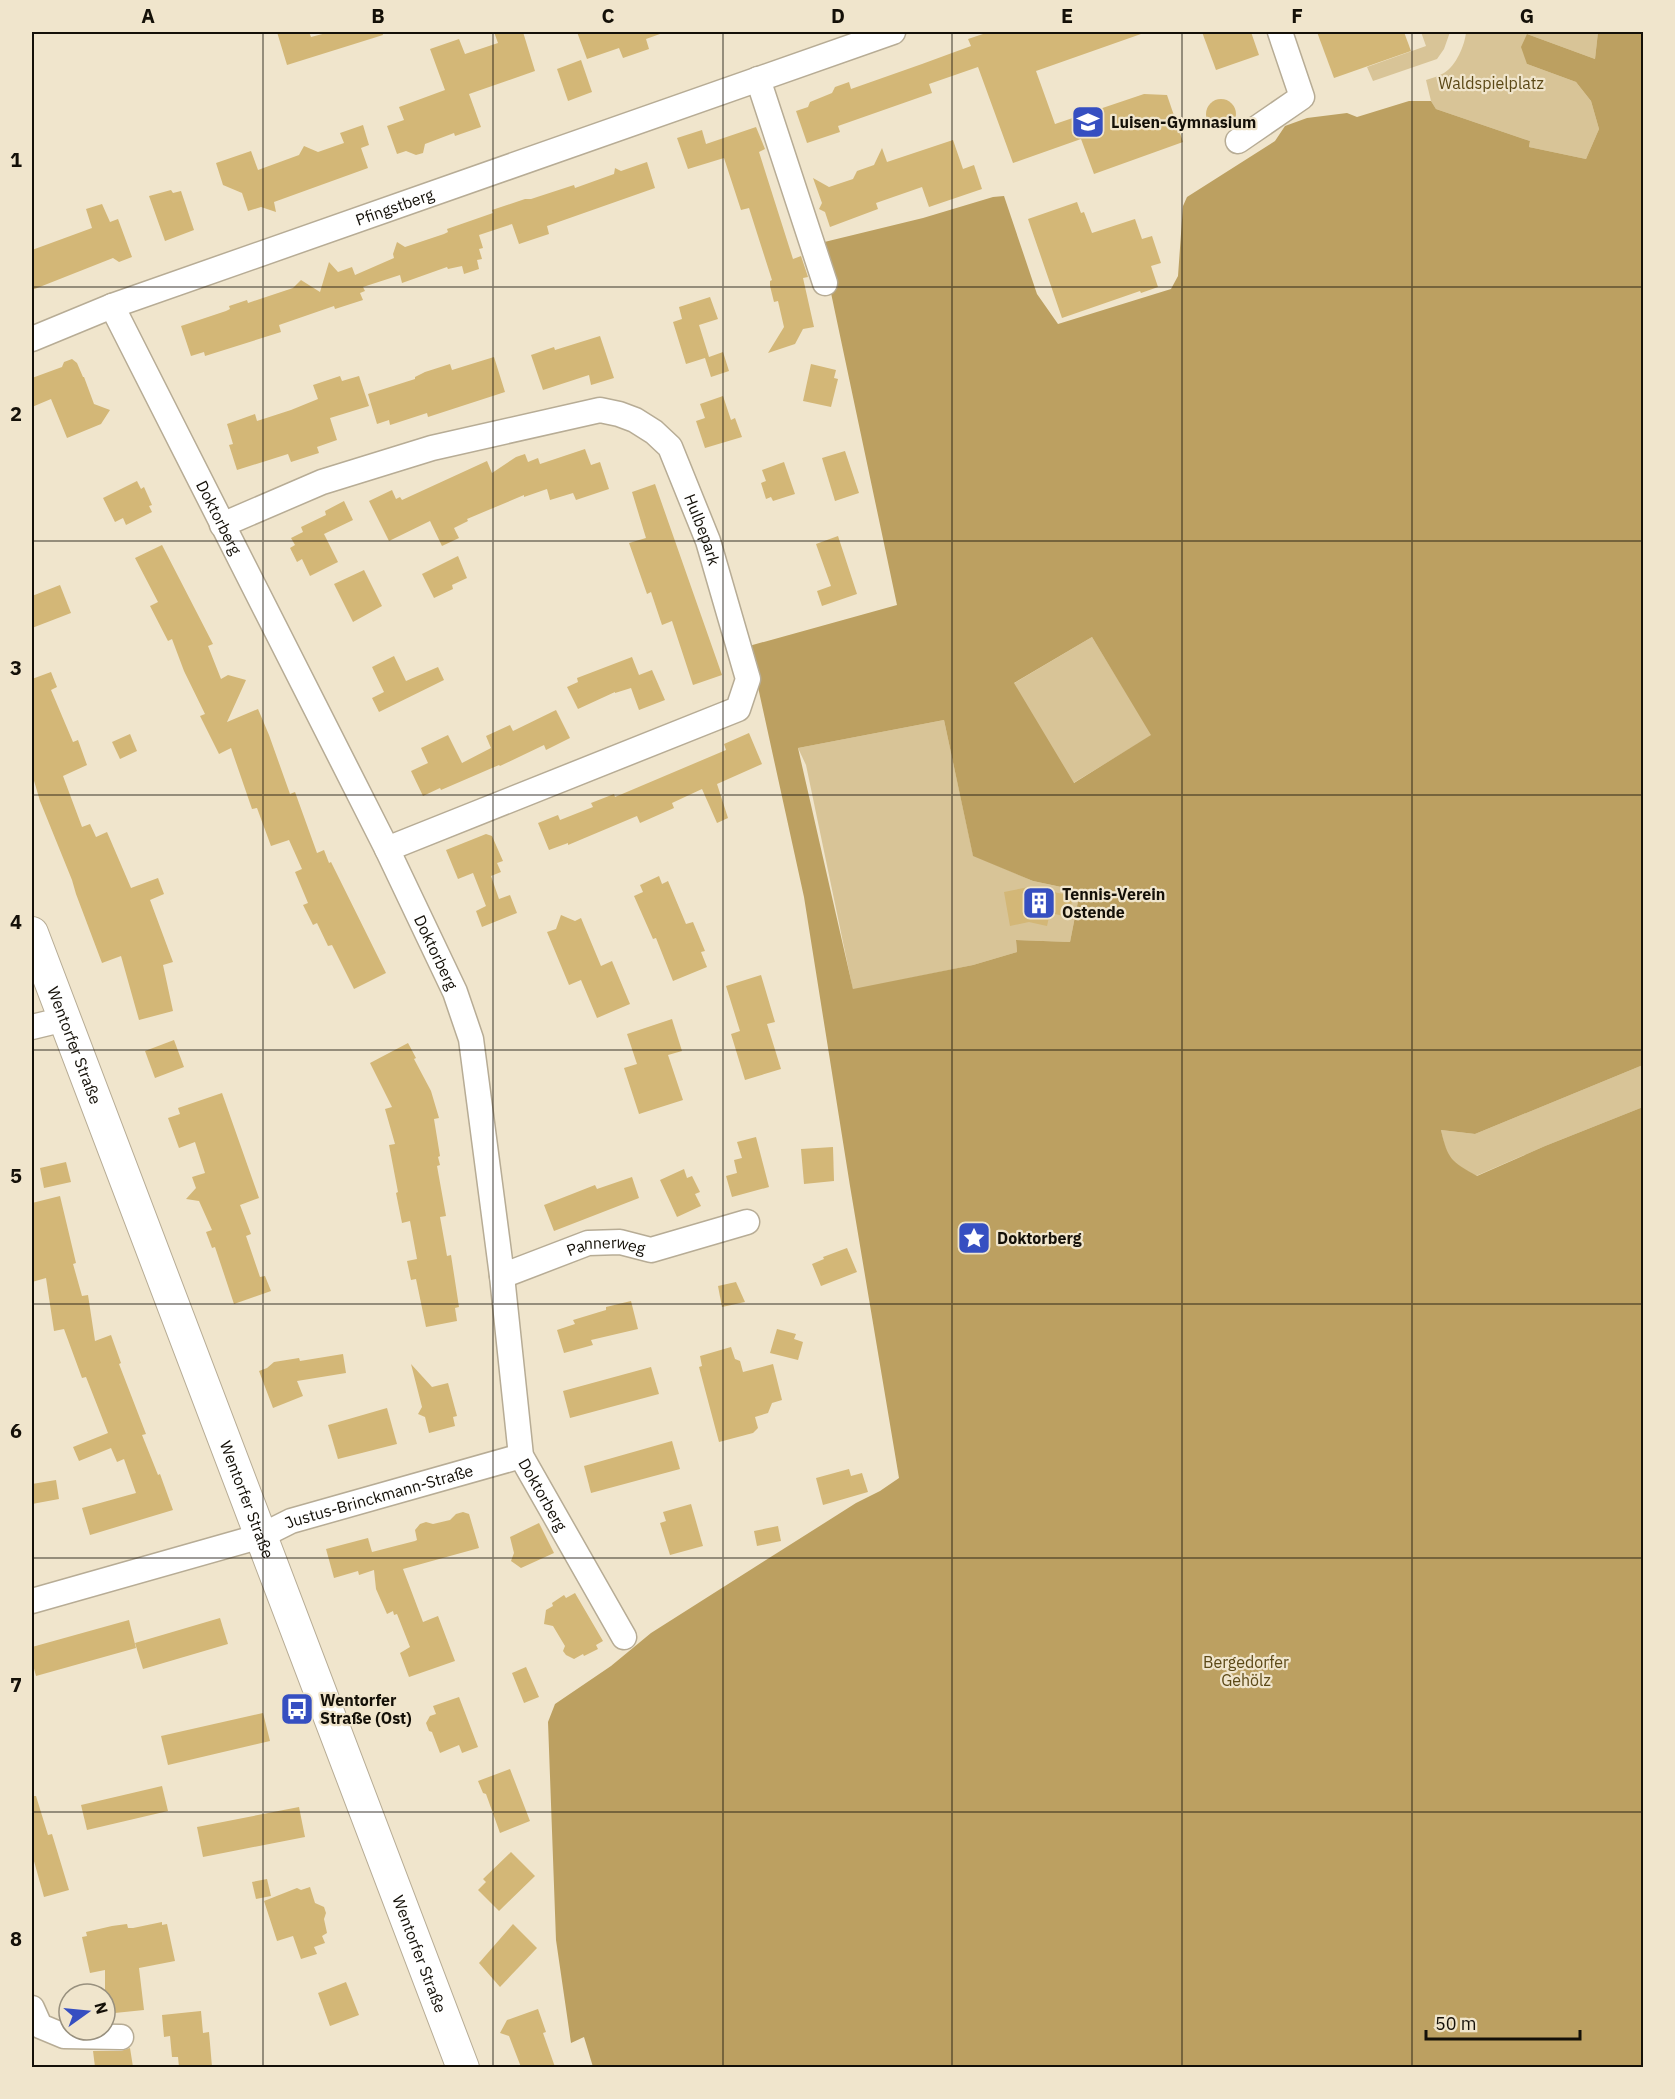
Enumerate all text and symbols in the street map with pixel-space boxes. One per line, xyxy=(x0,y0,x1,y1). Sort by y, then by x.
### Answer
text: A xyxy=(141,2,155,29)
text: B xyxy=(371,2,385,29)
text: C xyxy=(601,2,615,29)
text: D xyxy=(831,2,845,29)
text: E xyxy=(1061,2,1073,29)
text: F xyxy=(1291,2,1303,29)
text: G xyxy=(1520,2,1534,29)
park label: Waldspielplatz xyxy=(1438,73,1544,93)
school or university icon: Luisen-Gymnasium xyxy=(1070,104,1106,140)
place label: Luisen-Gymnasium xyxy=(1111,112,1256,132)
text: 1 xyxy=(10,146,22,173)
street label: Pfingstberg xyxy=(353,184,437,230)
text: 2 xyxy=(10,400,22,427)
street label: Doktorberg xyxy=(192,477,246,558)
street label: Hulbepark xyxy=(680,491,725,568)
text: 3 xyxy=(10,654,22,681)
place label: Tennis-Verein Ostende xyxy=(1062,884,1165,922)
building icon: Tennis-Verein Ostende xyxy=(1021,885,1057,921)
text: 4 xyxy=(10,908,22,935)
street label: Doktorberg xyxy=(410,912,463,993)
street label: Wentorfer Straße xyxy=(43,984,106,1107)
text: 5 xyxy=(10,1162,22,1189)
place icon: Doktorberg xyxy=(956,1220,992,1256)
place label: Doktorberg xyxy=(997,1228,1082,1248)
street label: Pannerweg xyxy=(564,1231,648,1260)
text: 6 xyxy=(10,1417,22,1444)
street label: Wentorfer Straße xyxy=(216,1438,279,1561)
street label: Doktorberg xyxy=(514,1455,572,1535)
street label: Justus-Brinckmann-Straße xyxy=(281,1460,476,1533)
park label: Bergedorfer Gehölz xyxy=(1203,1652,1289,1690)
text: 7 xyxy=(10,1671,22,1698)
place label: Wentorfer Straße (Ost) xyxy=(320,1690,412,1728)
bus stop icon: Wentorfer Straße (Ost) xyxy=(279,1691,315,1727)
street label: Wentorfer Straße xyxy=(388,1892,451,2016)
text: 8 xyxy=(10,1925,22,1952)
north arrow xyxy=(57,1982,117,2042)
text: N xyxy=(90,2000,113,2016)
scale bar xyxy=(1426,2003,1580,2041)
text: 50 m xyxy=(1435,2012,1477,2035)

